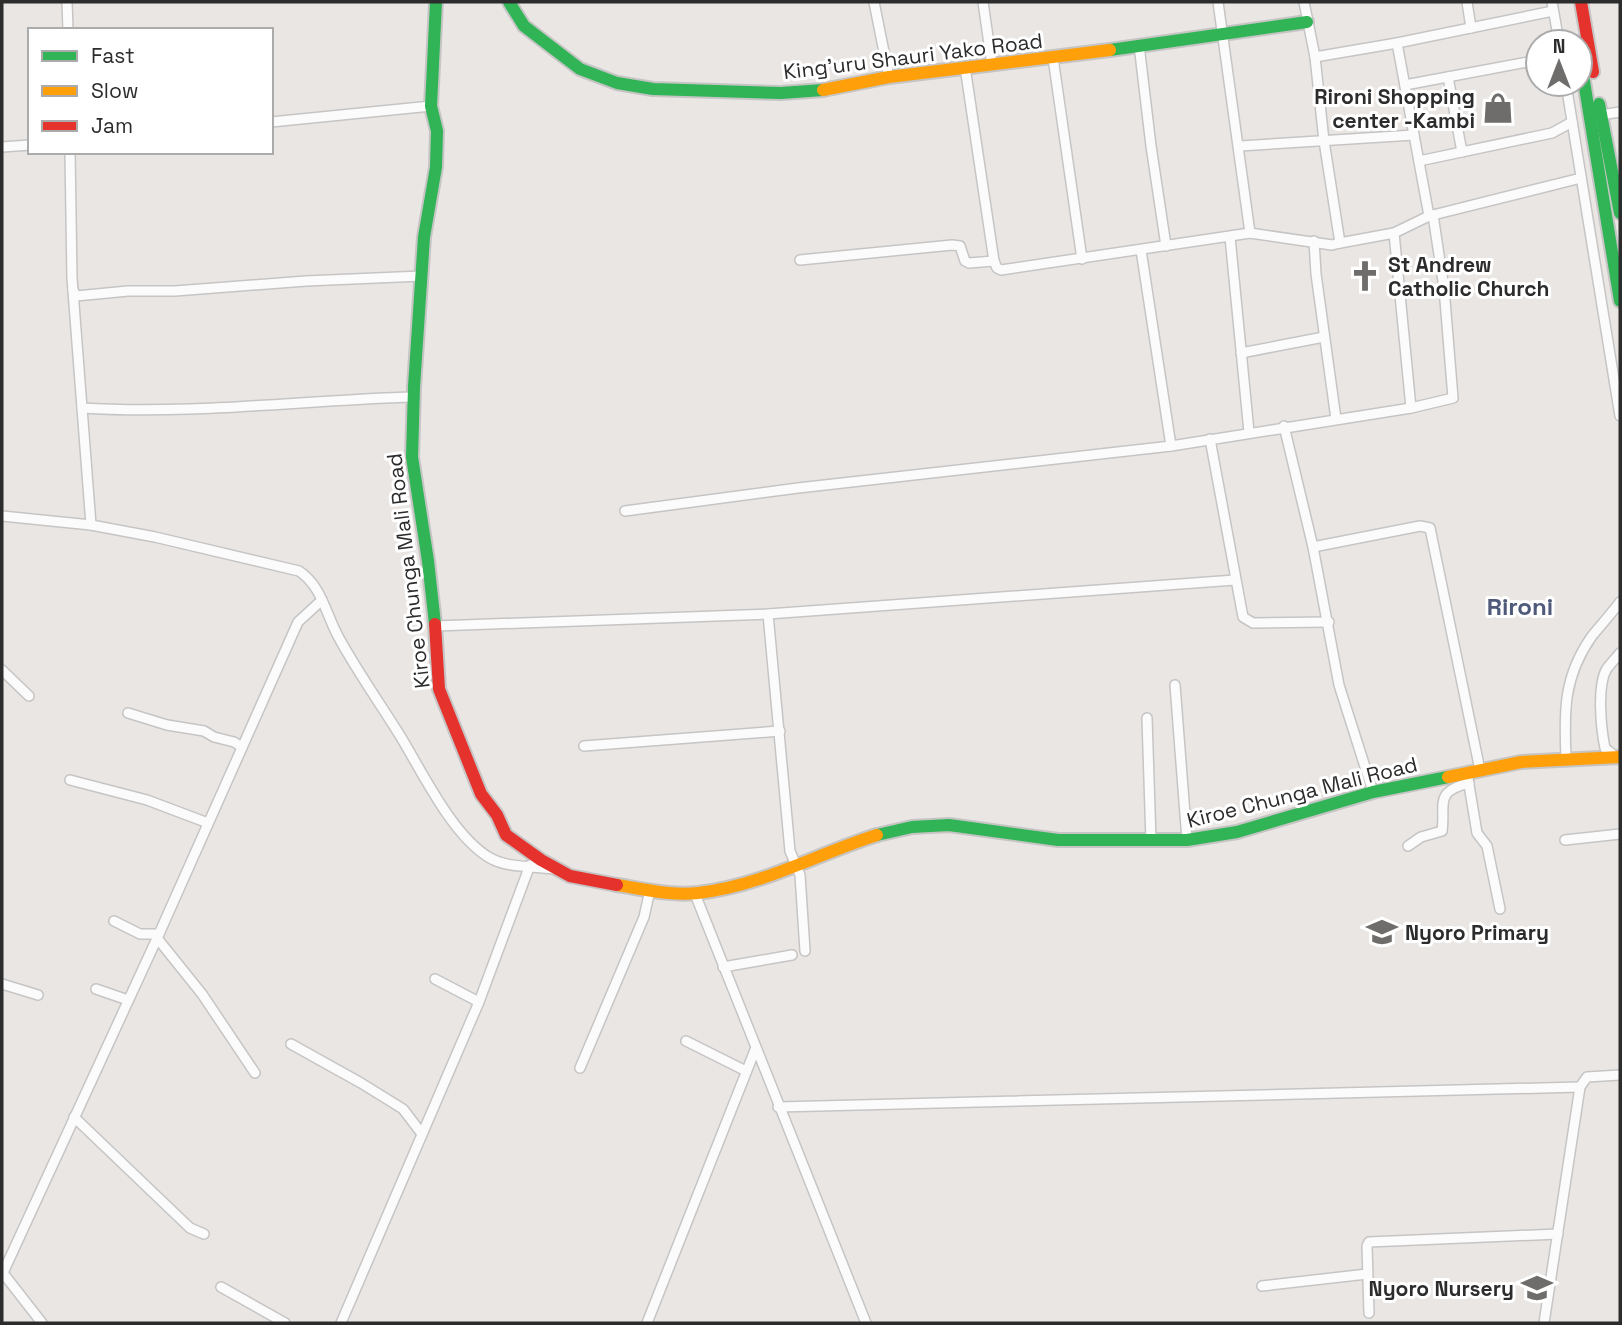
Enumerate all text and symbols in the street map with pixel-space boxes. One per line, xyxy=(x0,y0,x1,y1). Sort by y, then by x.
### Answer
street label: King'uru Shauri Yako Road xyxy=(782,27,1044,85)
legend xyxy=(28,28,273,154)
north arrow xyxy=(1524,28,1594,98)
text: N xyxy=(1553,34,1565,59)
text: Fast xyxy=(91,42,135,69)
text: Slow xyxy=(91,77,139,104)
place label: Rironi Shopping center -Kambi xyxy=(1314,83,1475,134)
shop icon: Rironi Shopping center -Kambi xyxy=(1481,91,1515,125)
text: Jam xyxy=(91,112,133,139)
place label: St Andrew Catholic Church xyxy=(1388,251,1550,302)
church icon: St Andrew Catholic Church xyxy=(1348,259,1382,293)
street label: Kiroe Chunga Mali Road xyxy=(380,452,436,690)
district label: Rironi xyxy=(1487,591,1553,622)
street label: Kiroe Chunga Mali Road xyxy=(1184,750,1420,834)
school or university icon: Nyoro Primary xyxy=(1365,915,1399,949)
place label: Nyoro Primary xyxy=(1405,919,1549,946)
school or university icon: Nyoro Nursery xyxy=(1520,1271,1554,1305)
place label: Nyoro Nursery xyxy=(1369,1275,1514,1302)

